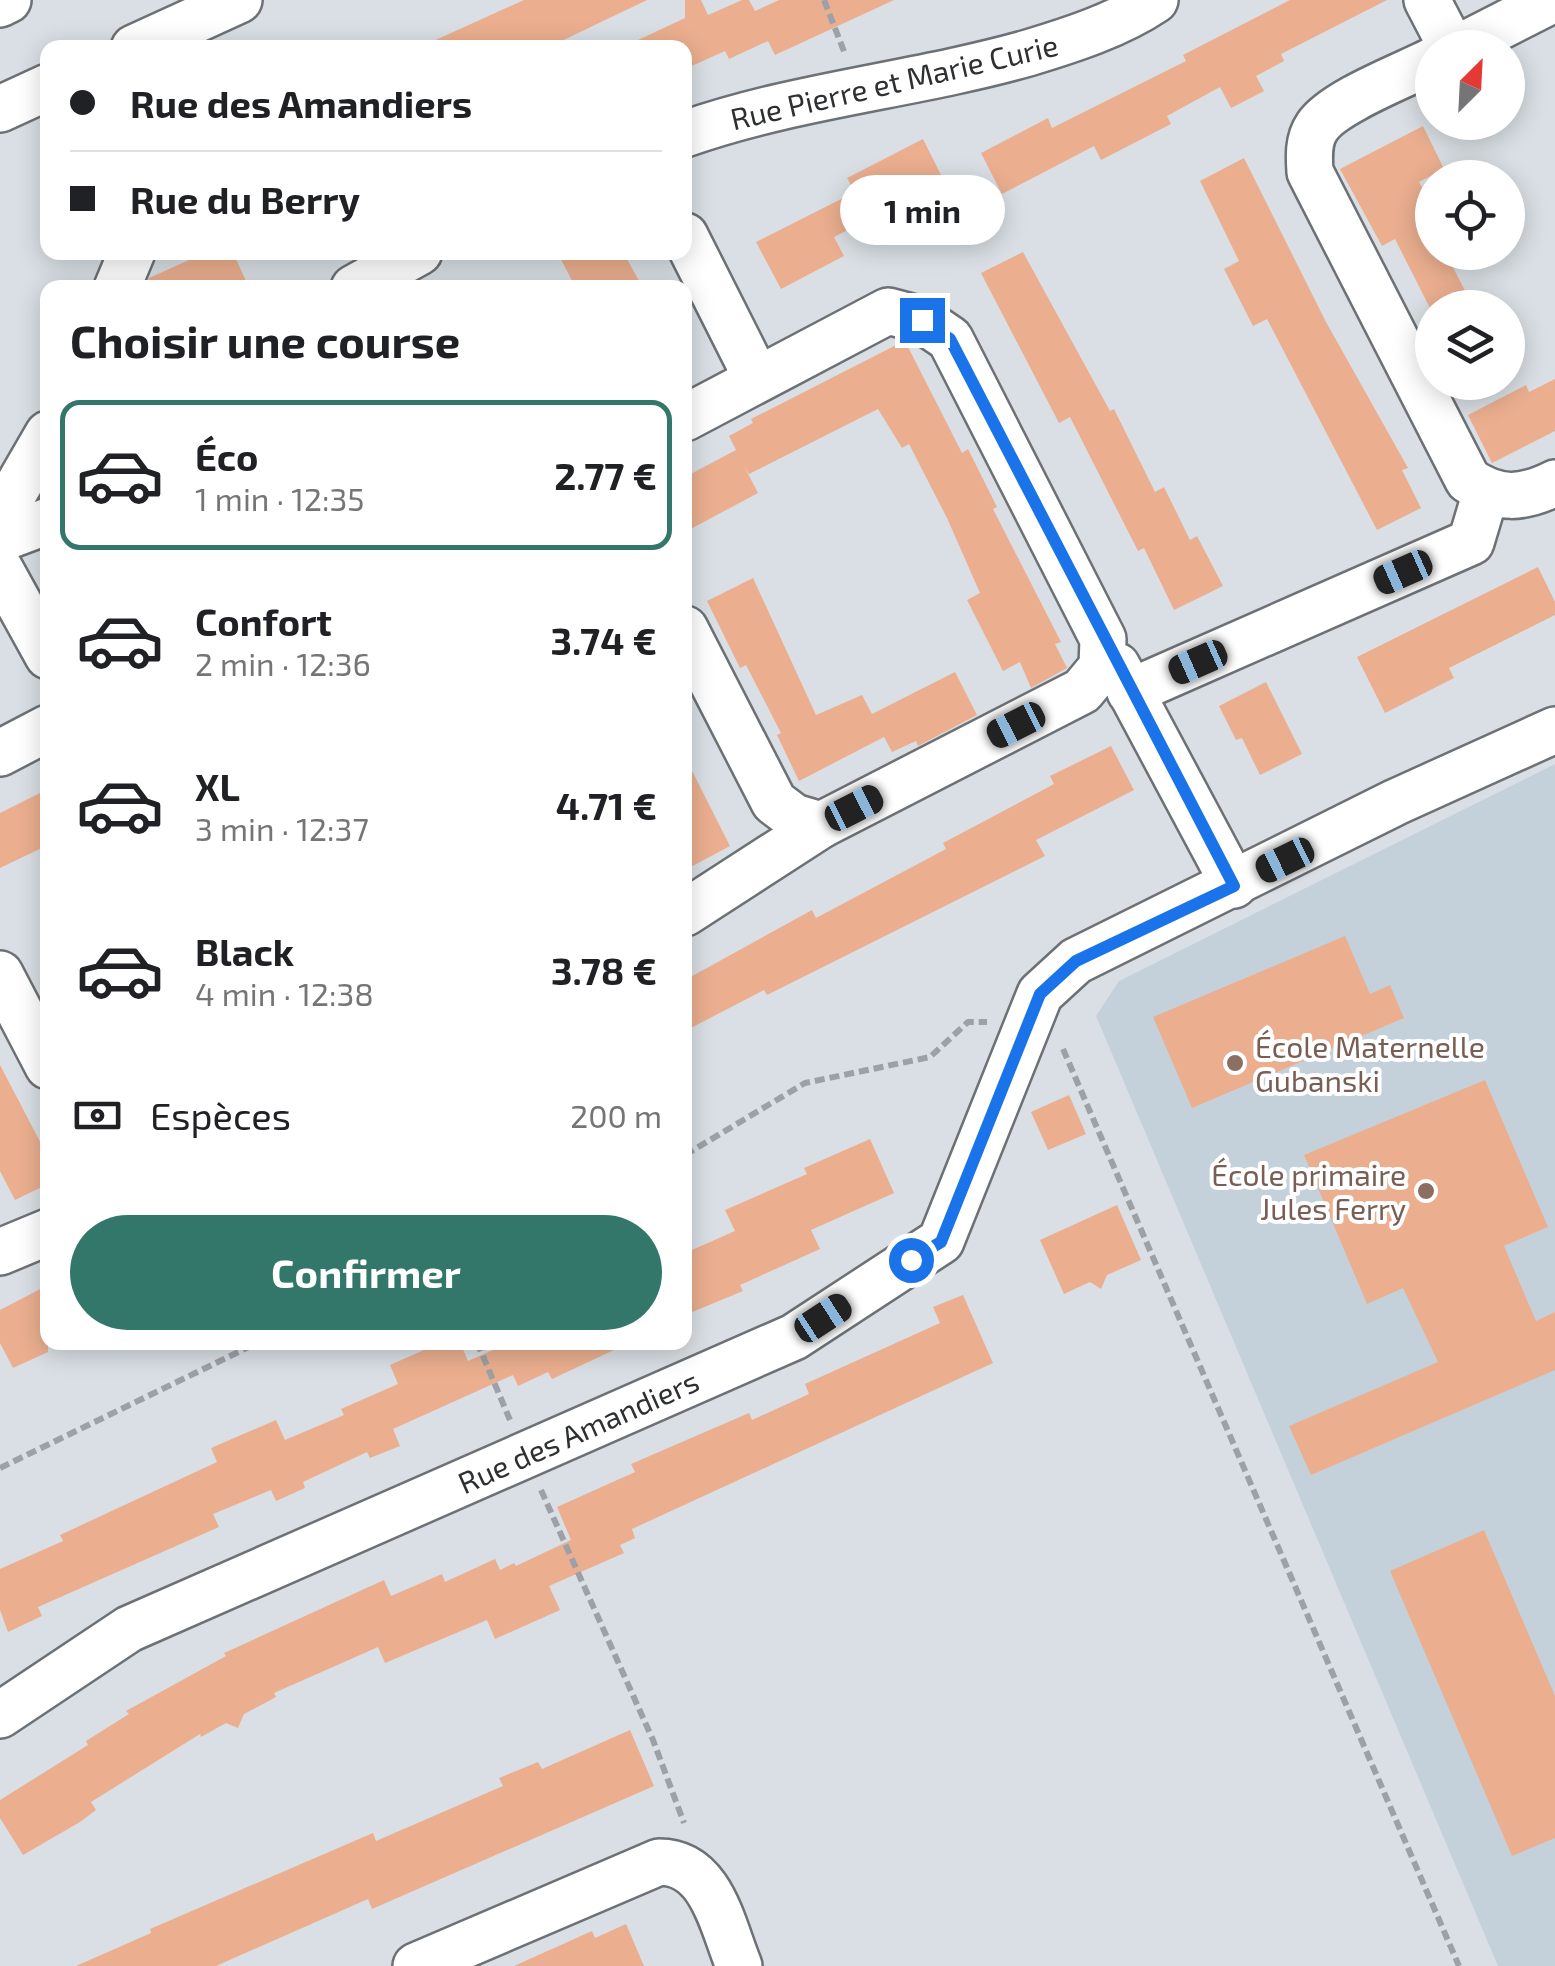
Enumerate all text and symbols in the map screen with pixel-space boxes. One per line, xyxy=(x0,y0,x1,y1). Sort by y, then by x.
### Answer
street label: Rue Pierre et Marie Curie xyxy=(727,26,1061,136)
north arrow xyxy=(1415,30,1525,140)
map controls xyxy=(1415,30,1525,400)
text: Rue des Amandiers xyxy=(130,80,472,126)
button: locate xyxy=(1415,160,1525,270)
callout: 1 min xyxy=(840,175,1004,245)
text: Rue du Berry xyxy=(130,176,360,222)
text: 1 min xyxy=(884,191,961,229)
button: layers xyxy=(1415,290,1525,400)
route end xyxy=(900,298,945,343)
text: Choisir une course xyxy=(70,313,460,367)
icon: car xyxy=(75,430,165,520)
text: Éco xyxy=(195,433,258,479)
text: 2.77 € xyxy=(554,452,657,498)
text: 1 min · 12:35 xyxy=(195,479,364,517)
car xyxy=(1369,546,1437,598)
icon: car xyxy=(75,595,165,685)
text: Confort xyxy=(195,598,332,644)
text: 3.74 € xyxy=(551,617,657,663)
car xyxy=(1164,636,1232,688)
text: 2 min · 12:36 xyxy=(195,644,371,682)
car xyxy=(982,698,1050,752)
icon: car xyxy=(75,760,165,850)
text: XL xyxy=(195,763,240,809)
car xyxy=(820,781,888,835)
text: 4.71 € xyxy=(556,782,657,828)
text: 3 min · 12:37 xyxy=(195,809,369,847)
car xyxy=(1251,833,1319,887)
icon: car xyxy=(75,925,165,1015)
text: Black xyxy=(195,928,294,974)
text: 3.78 € xyxy=(551,947,657,993)
text: 4 min · 12:38 xyxy=(195,974,374,1012)
place label: École Maternelle Gubanski xyxy=(1255,1028,1485,1098)
marker: École Maternelle Gubanski xyxy=(1224,1052,1246,1074)
icon: cash xyxy=(70,1088,125,1143)
text: Espèces xyxy=(150,1092,291,1138)
text: 200 m xyxy=(570,1096,662,1134)
place label: École primaire Jules Ferry xyxy=(1211,1156,1406,1226)
marker: École primaire Jules Ferry xyxy=(1415,1180,1437,1202)
button: Confirmer xyxy=(70,1215,662,1330)
route start xyxy=(889,1238,934,1283)
car xyxy=(790,1289,856,1347)
street label: Rue des Amandiers xyxy=(452,1362,704,1500)

